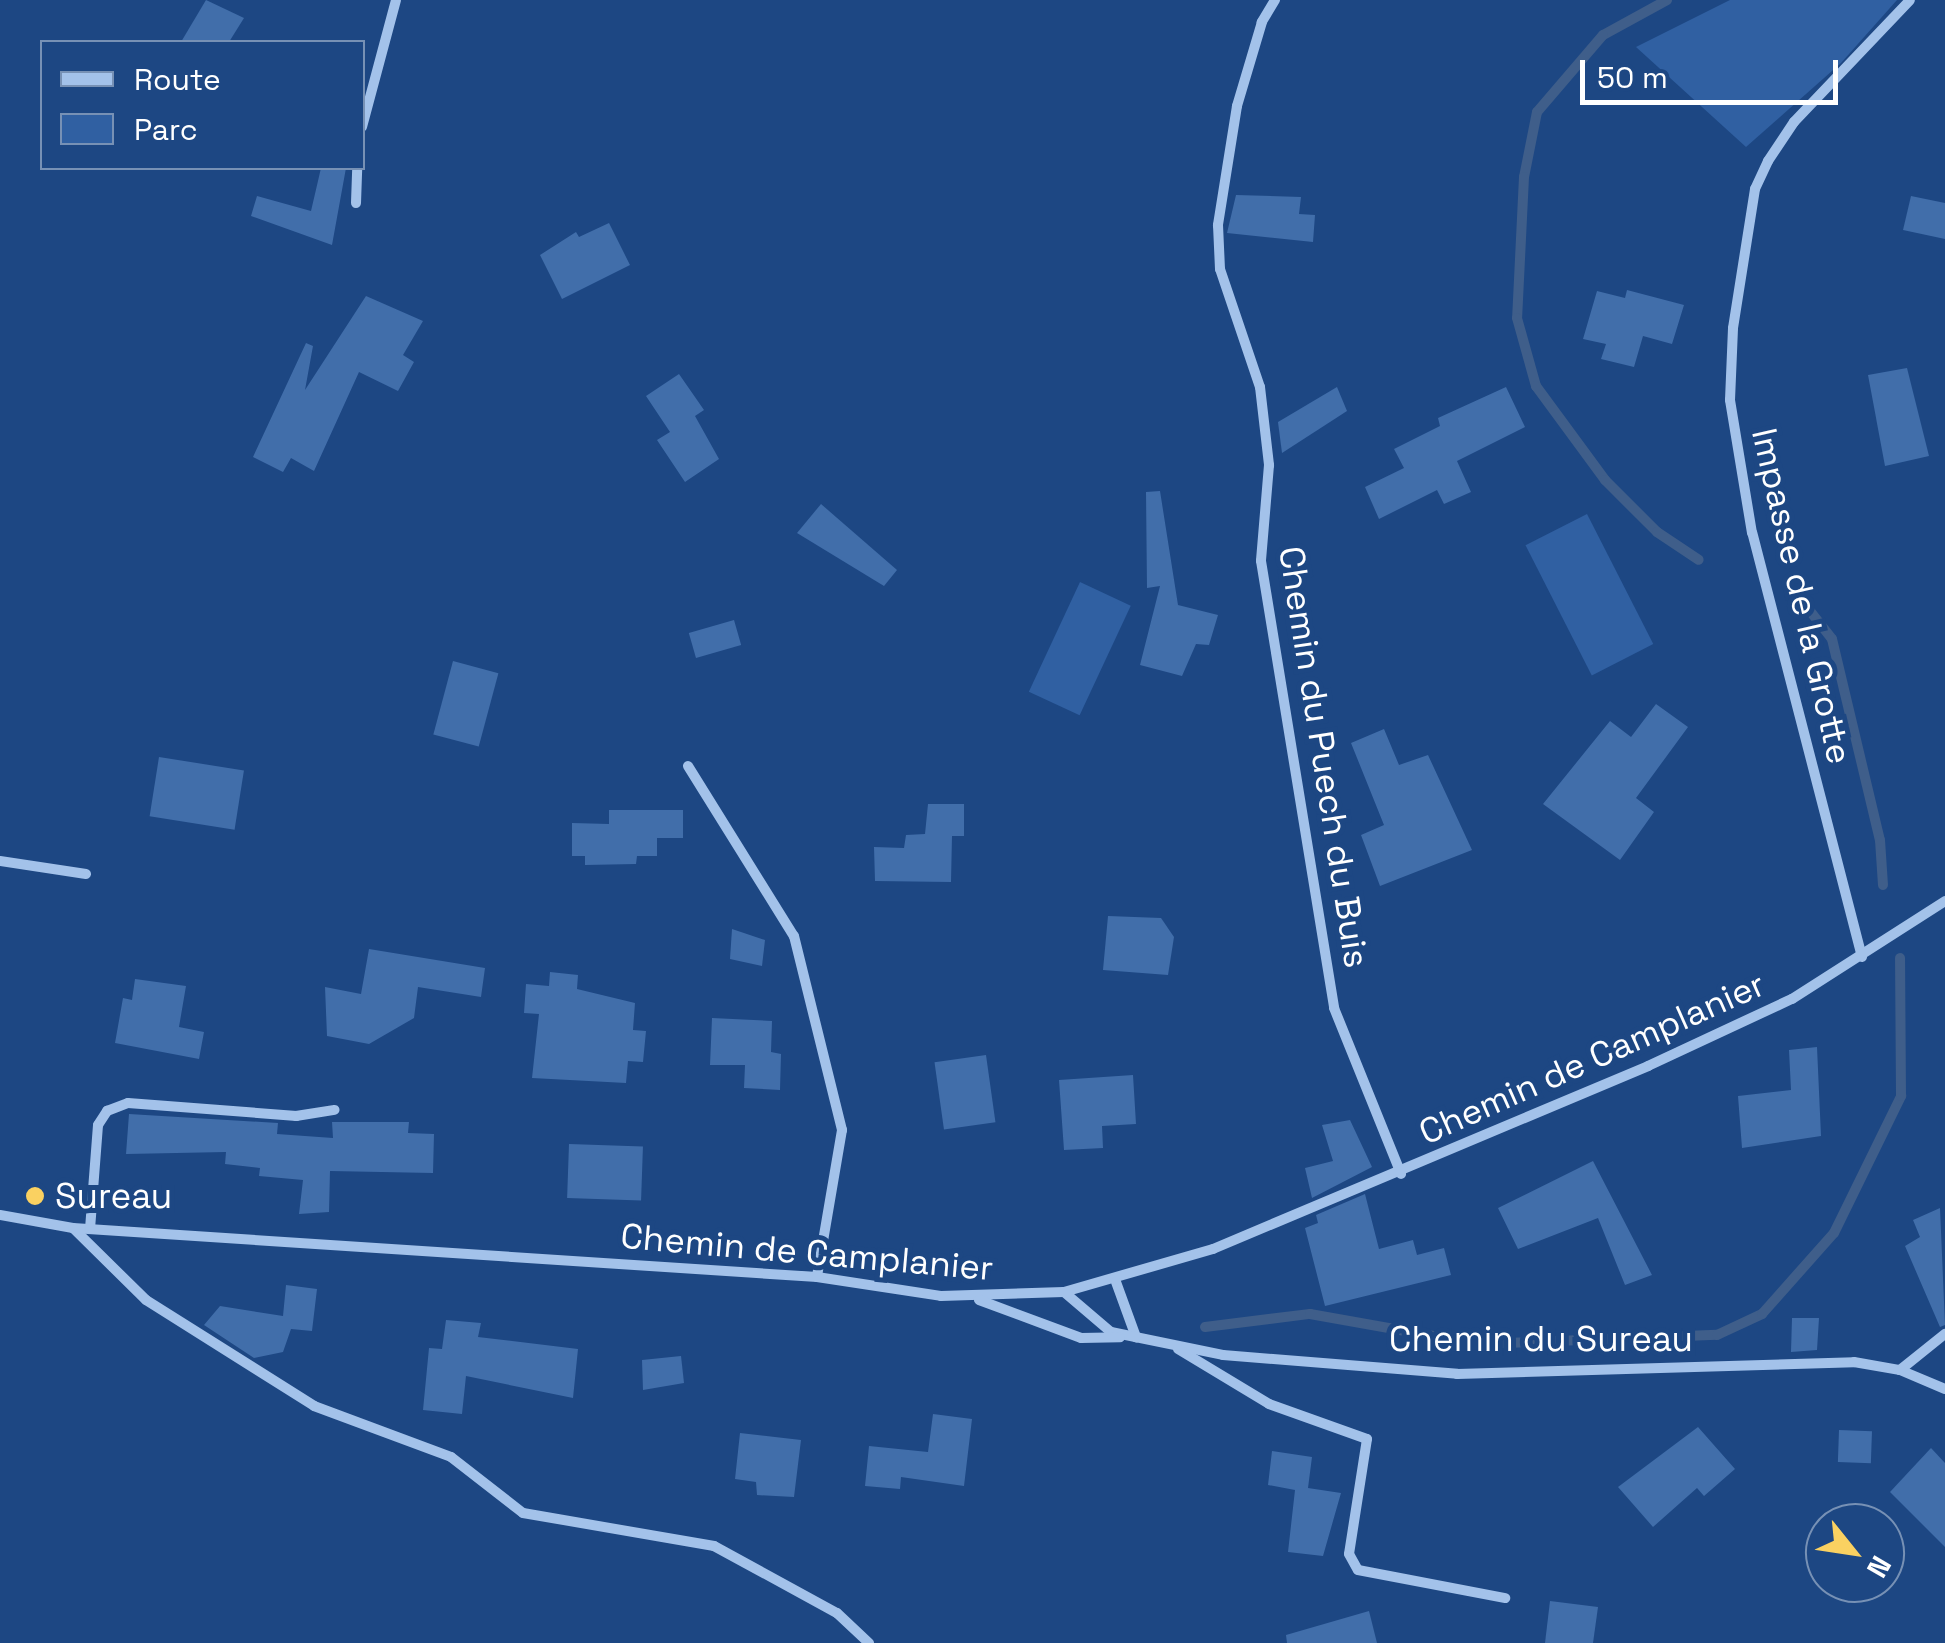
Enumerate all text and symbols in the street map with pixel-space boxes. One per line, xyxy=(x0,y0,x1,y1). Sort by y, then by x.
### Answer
legend xyxy=(40,40,365,170)
scale bar xyxy=(1585,40,1842,102)
text: 50 m xyxy=(1597,58,1668,97)
text: Route xyxy=(134,60,221,99)
text: Parc xyxy=(134,110,198,149)
street label: Impasse de la Grotte xyxy=(1743,424,1861,768)
street label: Chemin du Puech du Buis xyxy=(1270,543,1378,971)
street label: Chemin de Camplanier xyxy=(1413,963,1771,1153)
place label: Sureau xyxy=(55,1175,172,1217)
marker: Sureau xyxy=(24,1185,46,1207)
street label: Chemin de Camplanier xyxy=(619,1215,995,1289)
street label: Chemin du Sureau xyxy=(1389,1318,1693,1360)
north arrow xyxy=(1805,1503,1905,1603)
text: N xyxy=(1859,1550,1900,1584)

